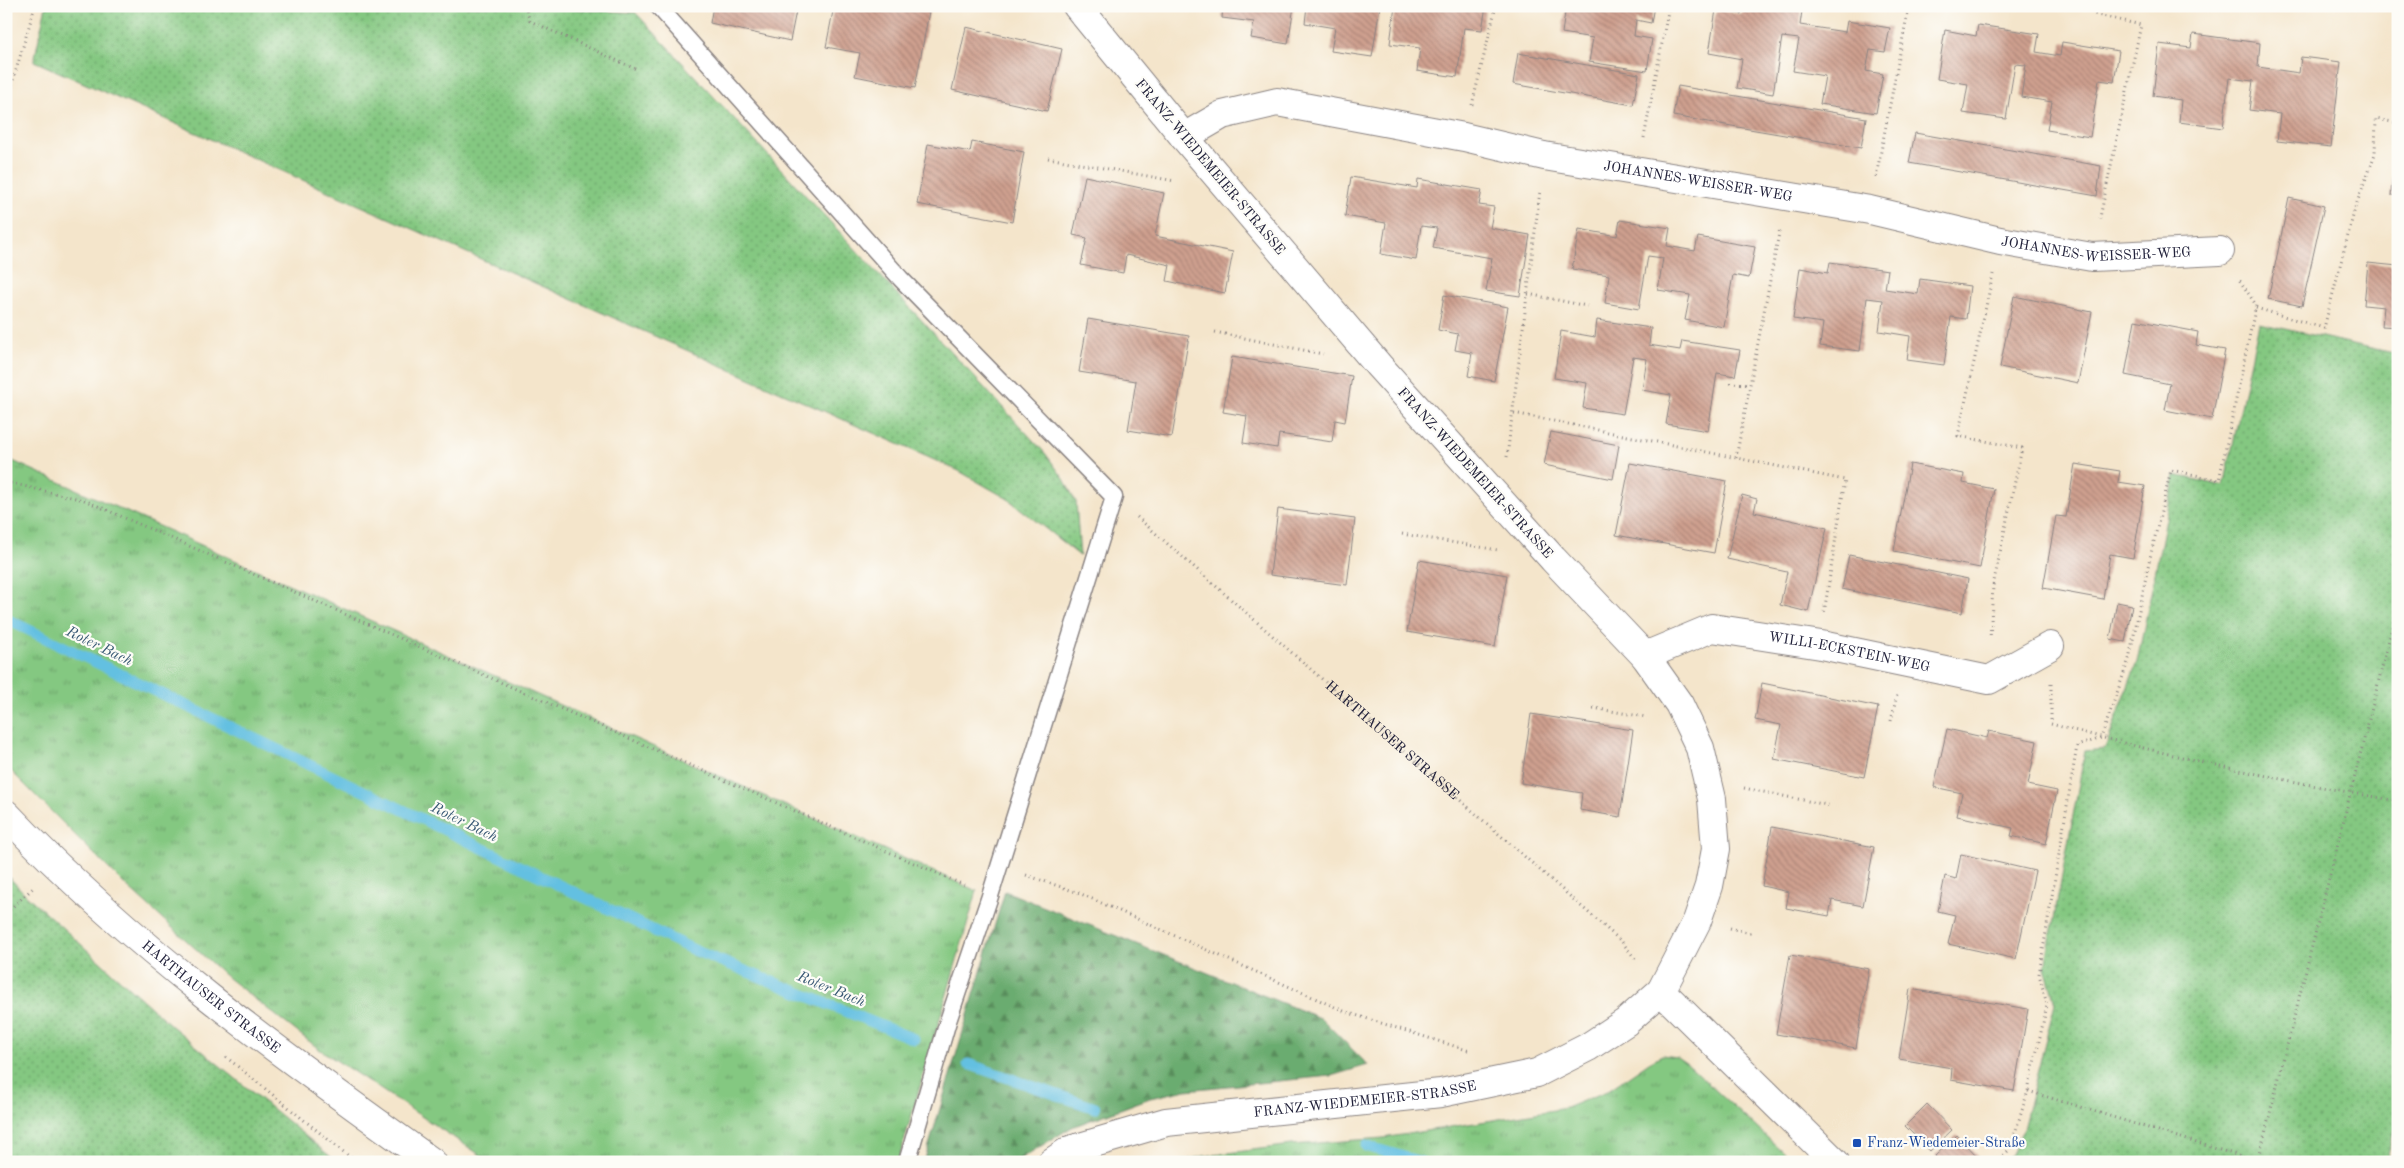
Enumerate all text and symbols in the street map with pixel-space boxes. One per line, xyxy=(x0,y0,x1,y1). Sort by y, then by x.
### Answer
street label: FRANZ-WIEDEMEIER-STRASSE xyxy=(1133,77,1287,257)
street label: JOHANNES-WEISSER-WEG xyxy=(1602,159,1794,204)
street label: JOHANNES-WEISSER-WEG xyxy=(2000,234,2192,265)
street label: FRANZ-WIEDEMEIER-STRASSE xyxy=(1395,385,1555,561)
water label: Roter Bach xyxy=(63,624,135,670)
street label: WILLI-ECKSTEIN-WEG xyxy=(1768,630,1931,675)
street label: HARTHAUSER STRASSE xyxy=(1323,678,1461,802)
water label: Roter Bach xyxy=(428,800,500,846)
street label: HARTHAUSER STRASSE xyxy=(139,938,283,1056)
water label: Roter Bach xyxy=(794,969,867,1011)
street label: FRANZ-WIEDEMEIER-STRASSE xyxy=(1253,1079,1478,1120)
place label: Franz-Wiedemeier-Straße xyxy=(1867,1136,2025,1150)
marker: Franz-Wiedemeier-Straße xyxy=(1851,1137,1863,1149)

